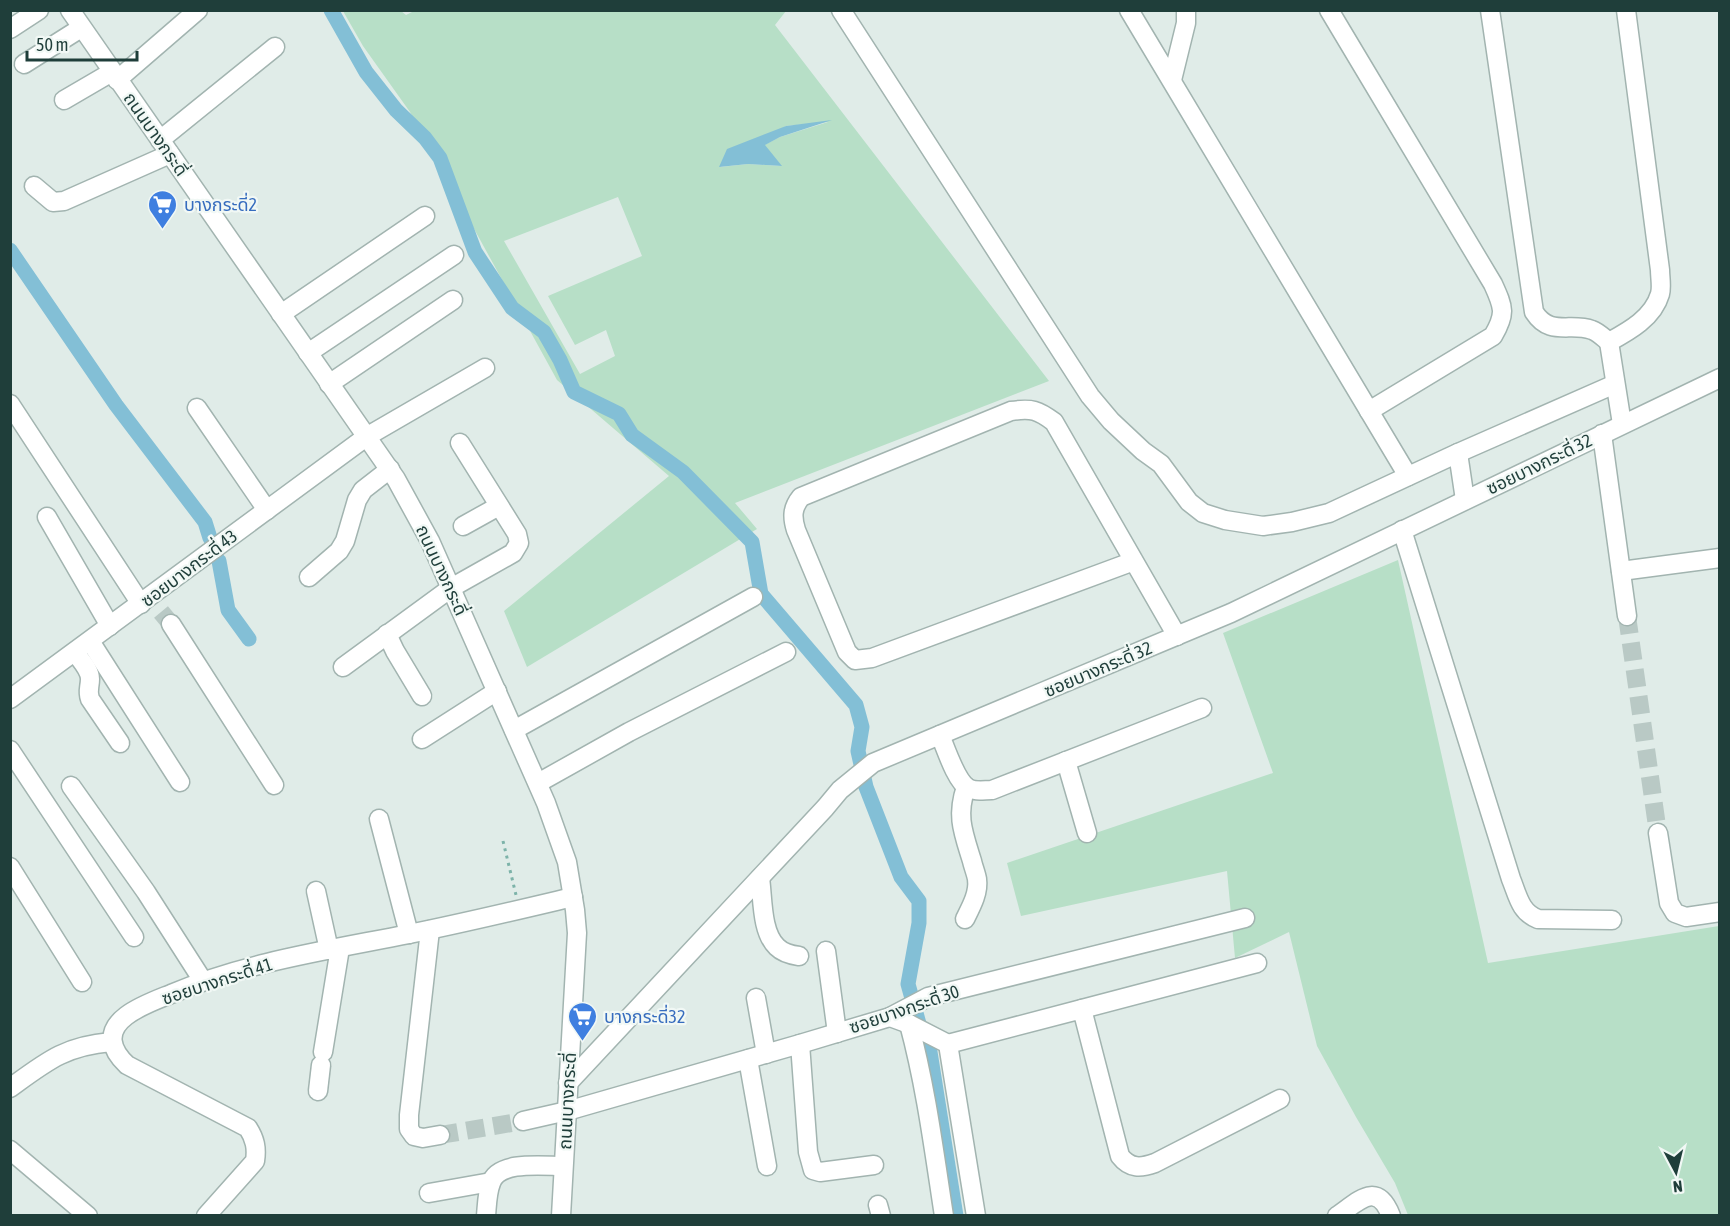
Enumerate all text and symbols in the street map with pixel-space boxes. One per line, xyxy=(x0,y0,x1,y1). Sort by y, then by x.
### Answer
scale bar xyxy=(27,24,136,62)
text: 50 m xyxy=(36,34,68,55)
street label: ถนนบางกระดี่ xyxy=(119,87,194,180)
supermarket icon: บางกระดี่2 xyxy=(147,188,179,230)
place label: บางกระดี่2 xyxy=(184,192,257,215)
street label: ซอยบางกระดี่ 32 xyxy=(1482,428,1595,499)
street label: ถนนบางกระดี่ xyxy=(412,521,474,619)
street label: ซอยบางกระดี่ 43 xyxy=(136,523,241,611)
street label: ซอยบางกระดี่ 32 xyxy=(1040,635,1155,701)
street label: ซอยบางกระดี่ 41 xyxy=(158,951,275,1009)
street label: ซอยบางกระดี่ 30 xyxy=(846,978,962,1038)
supermarket icon: บางกระดี่32 xyxy=(567,1000,599,1042)
place label: บางกระดี่32 xyxy=(604,1004,686,1027)
street label: ถนนบางกระดี่ xyxy=(552,1052,580,1150)
north arrow xyxy=(1646,1142,1706,1202)
text: N xyxy=(1672,1177,1684,1196)

